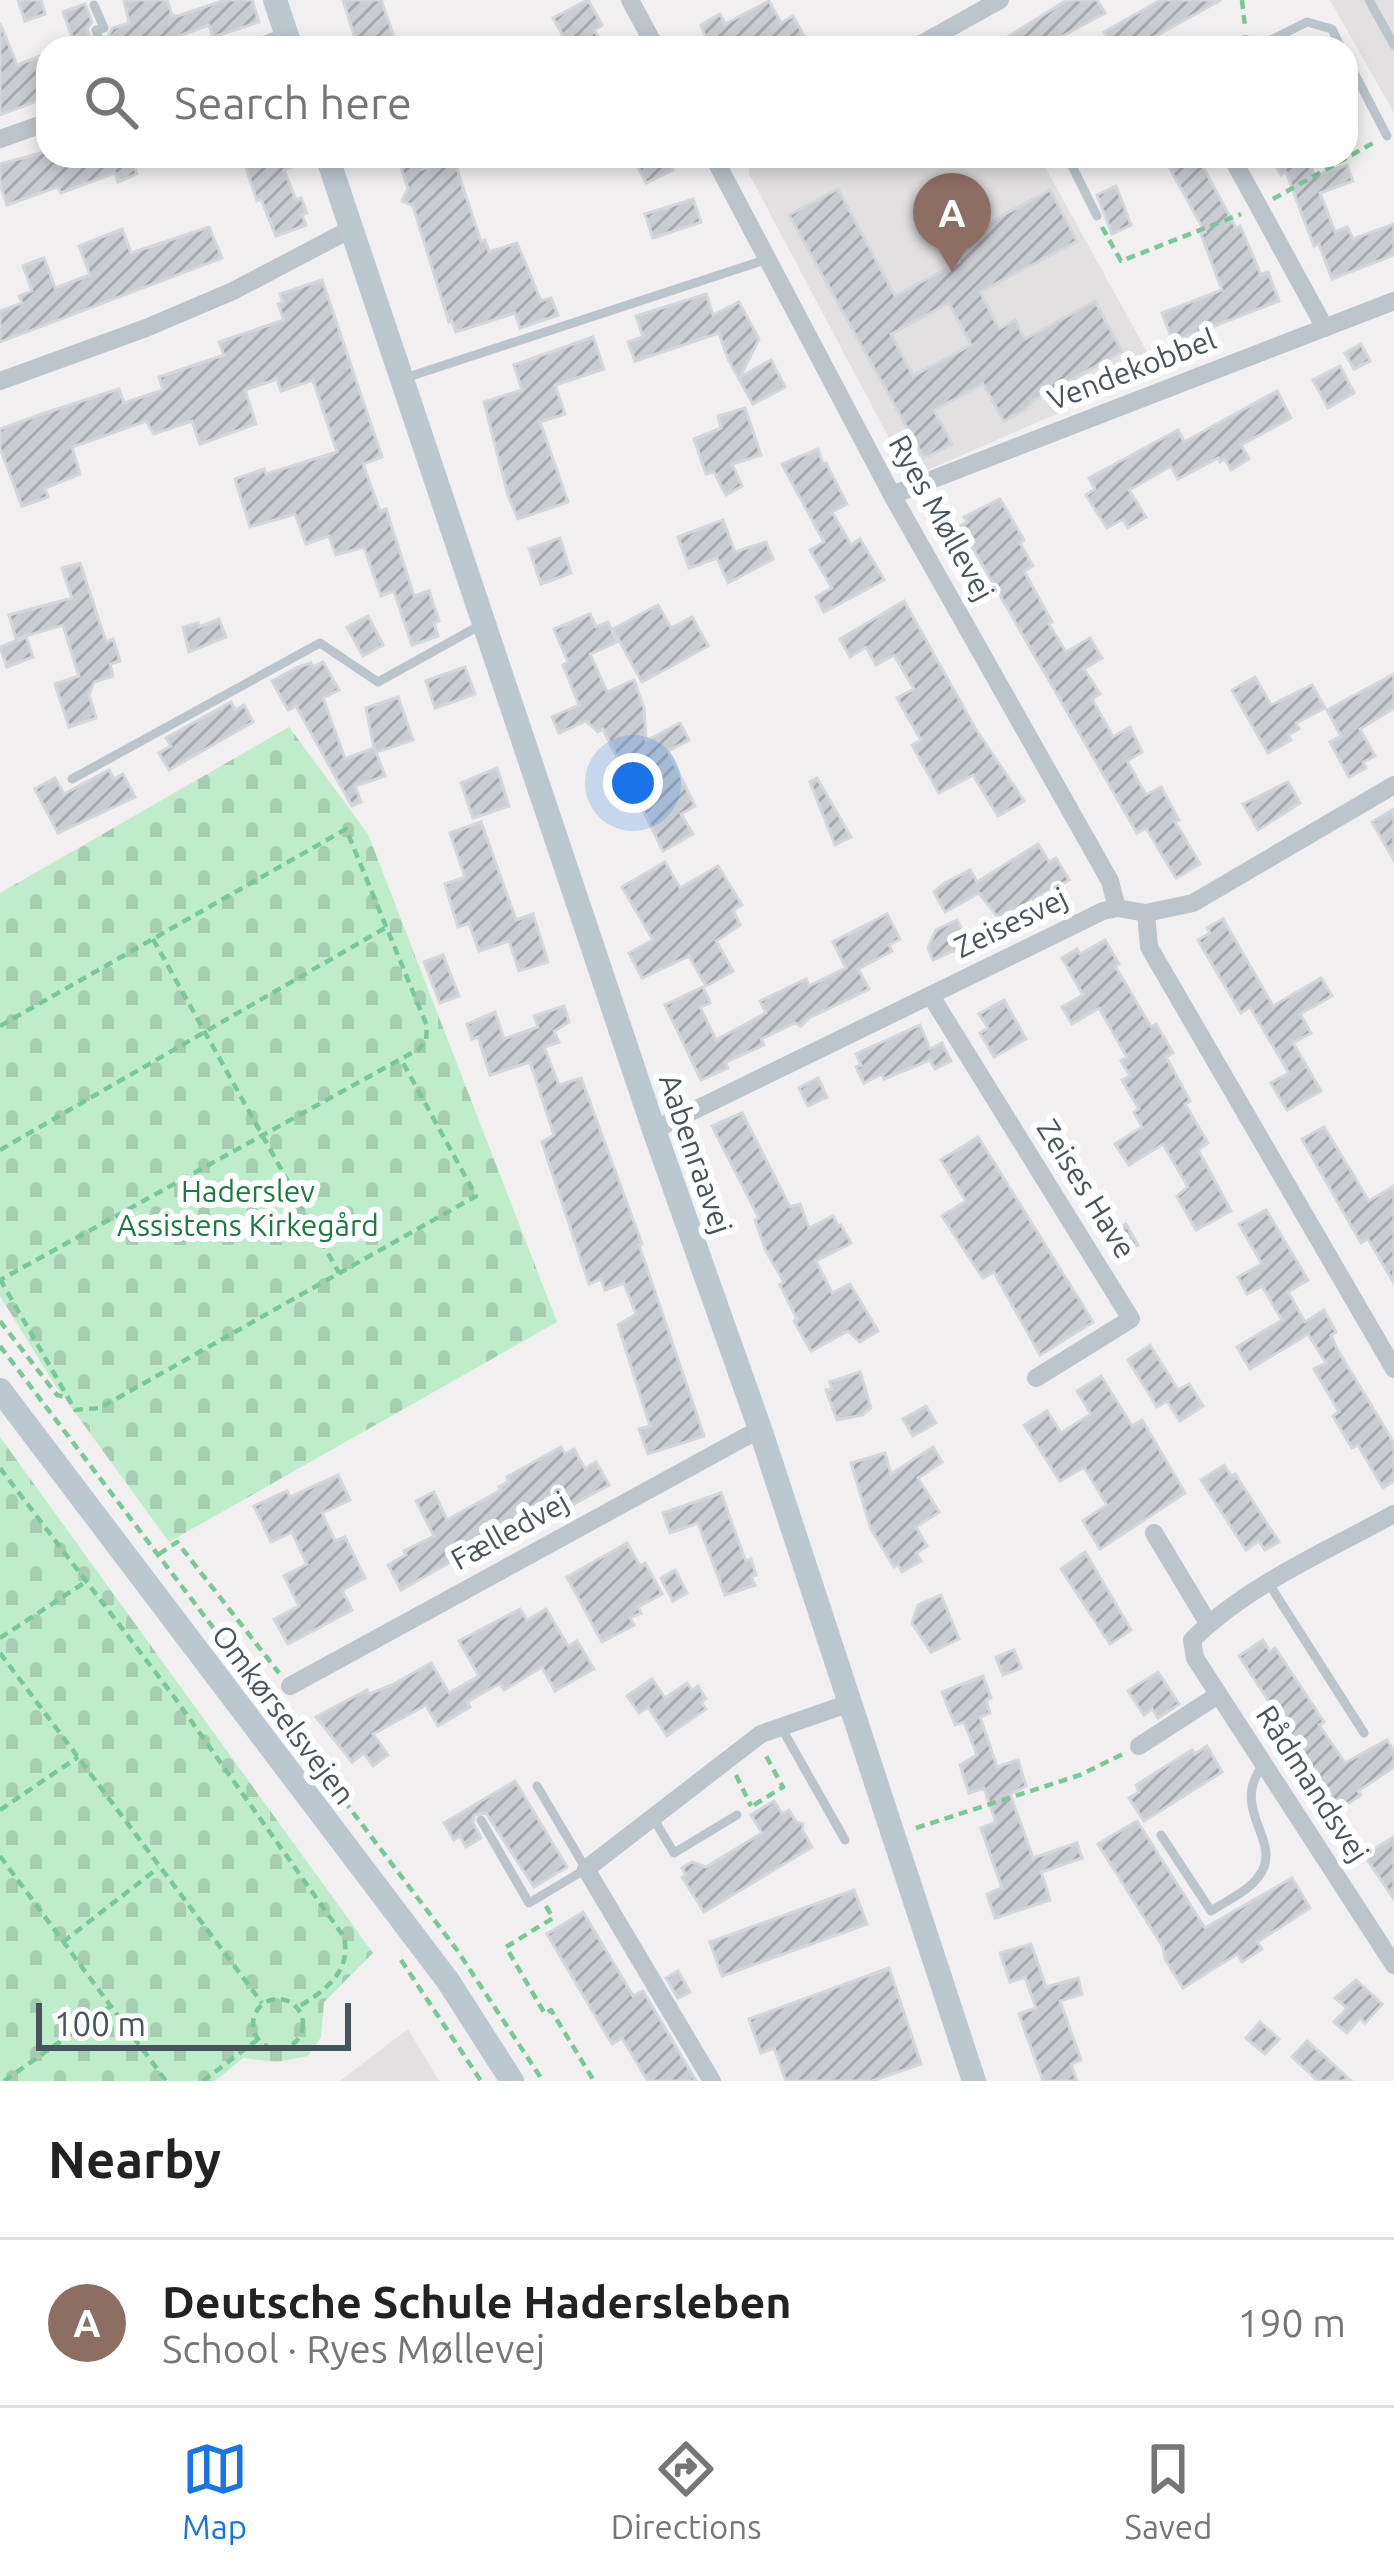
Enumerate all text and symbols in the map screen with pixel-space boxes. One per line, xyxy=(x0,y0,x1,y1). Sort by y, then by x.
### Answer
search box xyxy=(36,36,1358,168)
icon: search xyxy=(78,69,144,135)
text: Search here xyxy=(174,77,412,128)
pin: A xyxy=(913,173,991,272)
street label: Vendekobbel xyxy=(1043,321,1221,417)
street label: Ryes Møllevej xyxy=(882,429,1001,606)
your location xyxy=(603,753,663,813)
street label: Zeisesvej xyxy=(948,880,1073,964)
street label: Aabenraavej xyxy=(653,1069,739,1238)
street label: Zeises Have xyxy=(1031,1113,1143,1264)
park label: Haderslev Assistens Kirkegård xyxy=(117,1174,379,1242)
street label: Fælledvej xyxy=(445,1484,574,1576)
street label: Omkørselsvejen xyxy=(205,1618,362,1811)
street label: Rådmandsvej xyxy=(1250,1699,1376,1868)
scale bar xyxy=(36,1997,351,2050)
text: 100 m xyxy=(54,2005,146,2042)
text: Nearby xyxy=(48,2130,221,2188)
text: Deutsche Schule Hadersleben xyxy=(162,2276,792,2327)
text: A xyxy=(73,2301,101,2344)
text: 190 m xyxy=(1237,2301,1346,2344)
text: School · Ryes Møllevej xyxy=(162,2327,545,2370)
tab: Map xyxy=(182,2436,248,2545)
tab: Directions xyxy=(611,2436,761,2545)
tab: Saved xyxy=(1125,2436,1212,2545)

